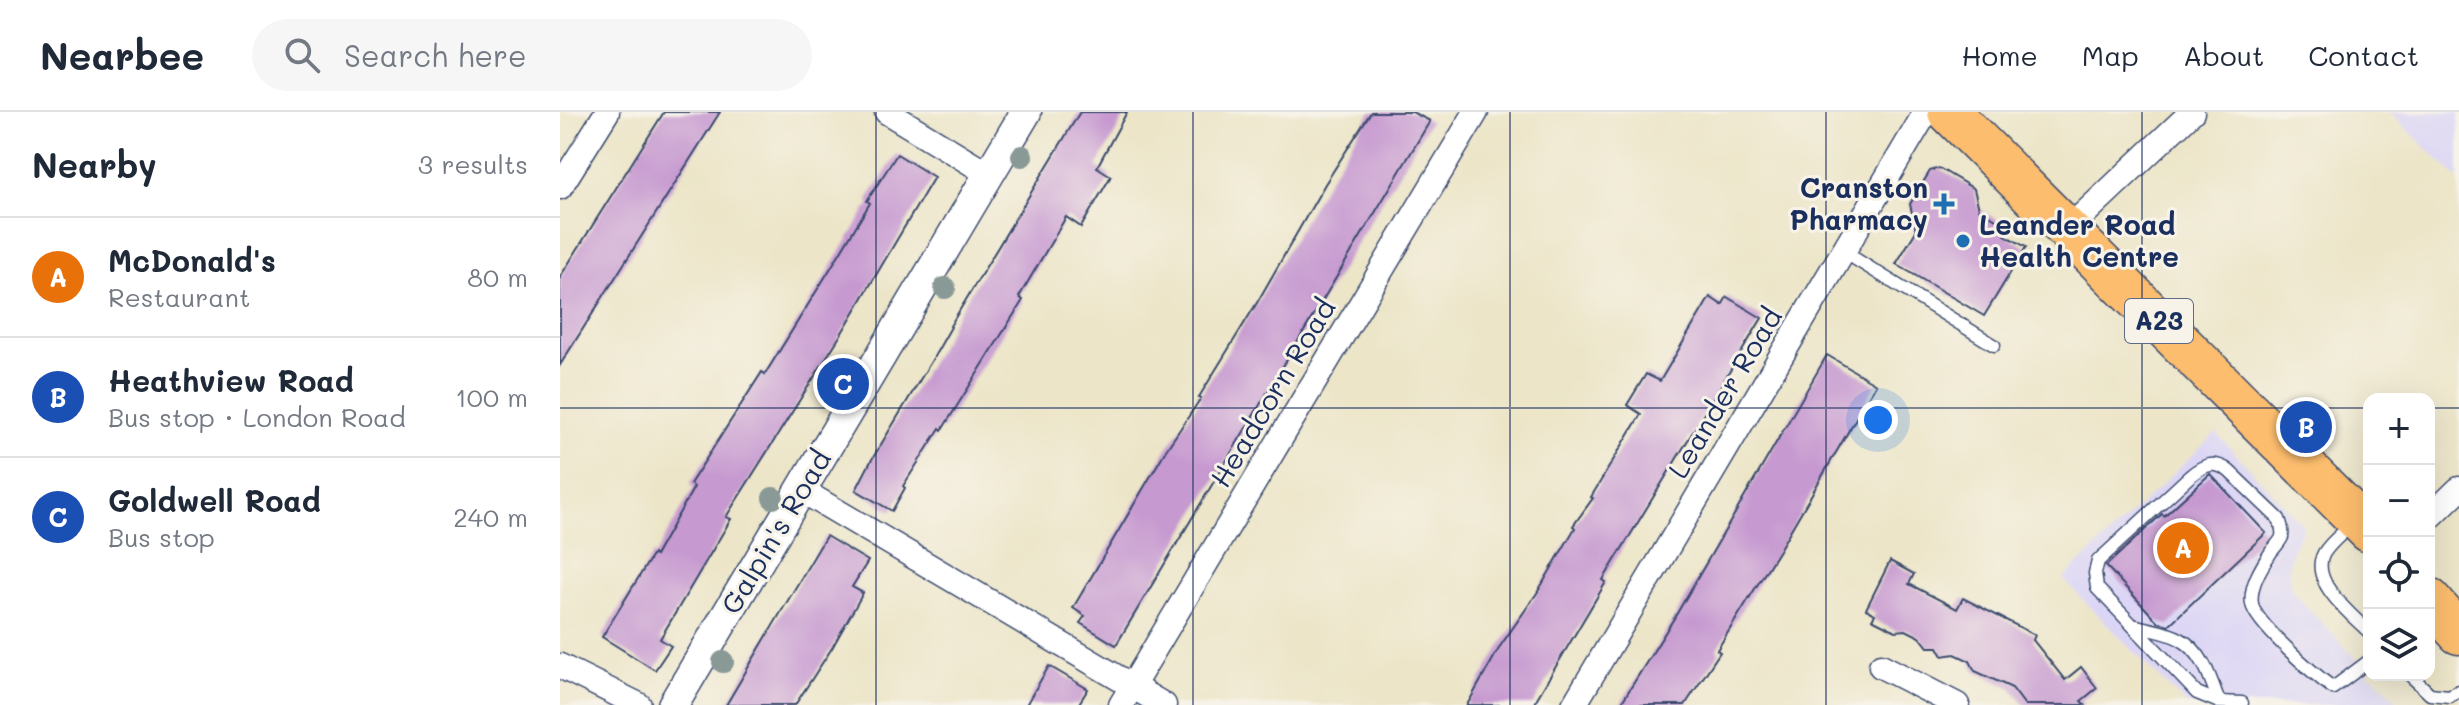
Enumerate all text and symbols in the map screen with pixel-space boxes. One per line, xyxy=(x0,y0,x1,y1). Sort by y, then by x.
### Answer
search box xyxy=(252,19,812,91)
text: Nearbee xyxy=(40,30,204,80)
icon: search xyxy=(280,33,324,77)
text: Search here xyxy=(344,35,527,75)
text: Home xyxy=(1962,37,2038,73)
text: Map xyxy=(2082,37,2139,73)
text: About xyxy=(2183,37,2264,73)
text: Contact xyxy=(2308,37,2419,73)
text: Nearby xyxy=(32,142,157,187)
text: 3 results xyxy=(418,147,528,181)
place label: Cranston Pharmacy xyxy=(1789,169,1928,238)
marker: Cranston Pharmacy xyxy=(1935,195,1953,213)
place label: Leander Road Health Centre xyxy=(1979,206,2179,274)
marker: Leander Road Health Centre xyxy=(1954,232,1972,250)
text: McDonald's xyxy=(108,240,276,280)
text: A xyxy=(49,260,67,294)
text: 80 m xyxy=(467,260,528,294)
text: Restaurant xyxy=(108,280,250,314)
street label: Headcorn Road xyxy=(1202,292,1343,493)
road number: A23 xyxy=(2125,299,2193,343)
street label: Leander Road xyxy=(1659,301,1789,484)
pin: C xyxy=(817,354,869,414)
text: Heathview Road xyxy=(108,360,354,400)
text: B xyxy=(49,380,67,414)
text: 100 m xyxy=(455,380,528,414)
map controls xyxy=(2363,393,2435,681)
button: + xyxy=(2363,393,2435,465)
pin: B xyxy=(2280,397,2332,457)
text: Bus stop · London Road xyxy=(108,400,406,434)
your location xyxy=(1858,400,1898,440)
street label: Galpin's Road xyxy=(712,443,838,620)
button: − xyxy=(2363,465,2435,537)
text: Goldwell Road xyxy=(108,480,321,520)
text: C xyxy=(48,500,68,534)
text: 240 m xyxy=(453,500,528,534)
pin: A xyxy=(2157,518,2209,578)
text: Bus stop xyxy=(108,520,215,554)
button: locate xyxy=(2363,537,2435,609)
button: layers xyxy=(2363,609,2435,681)

